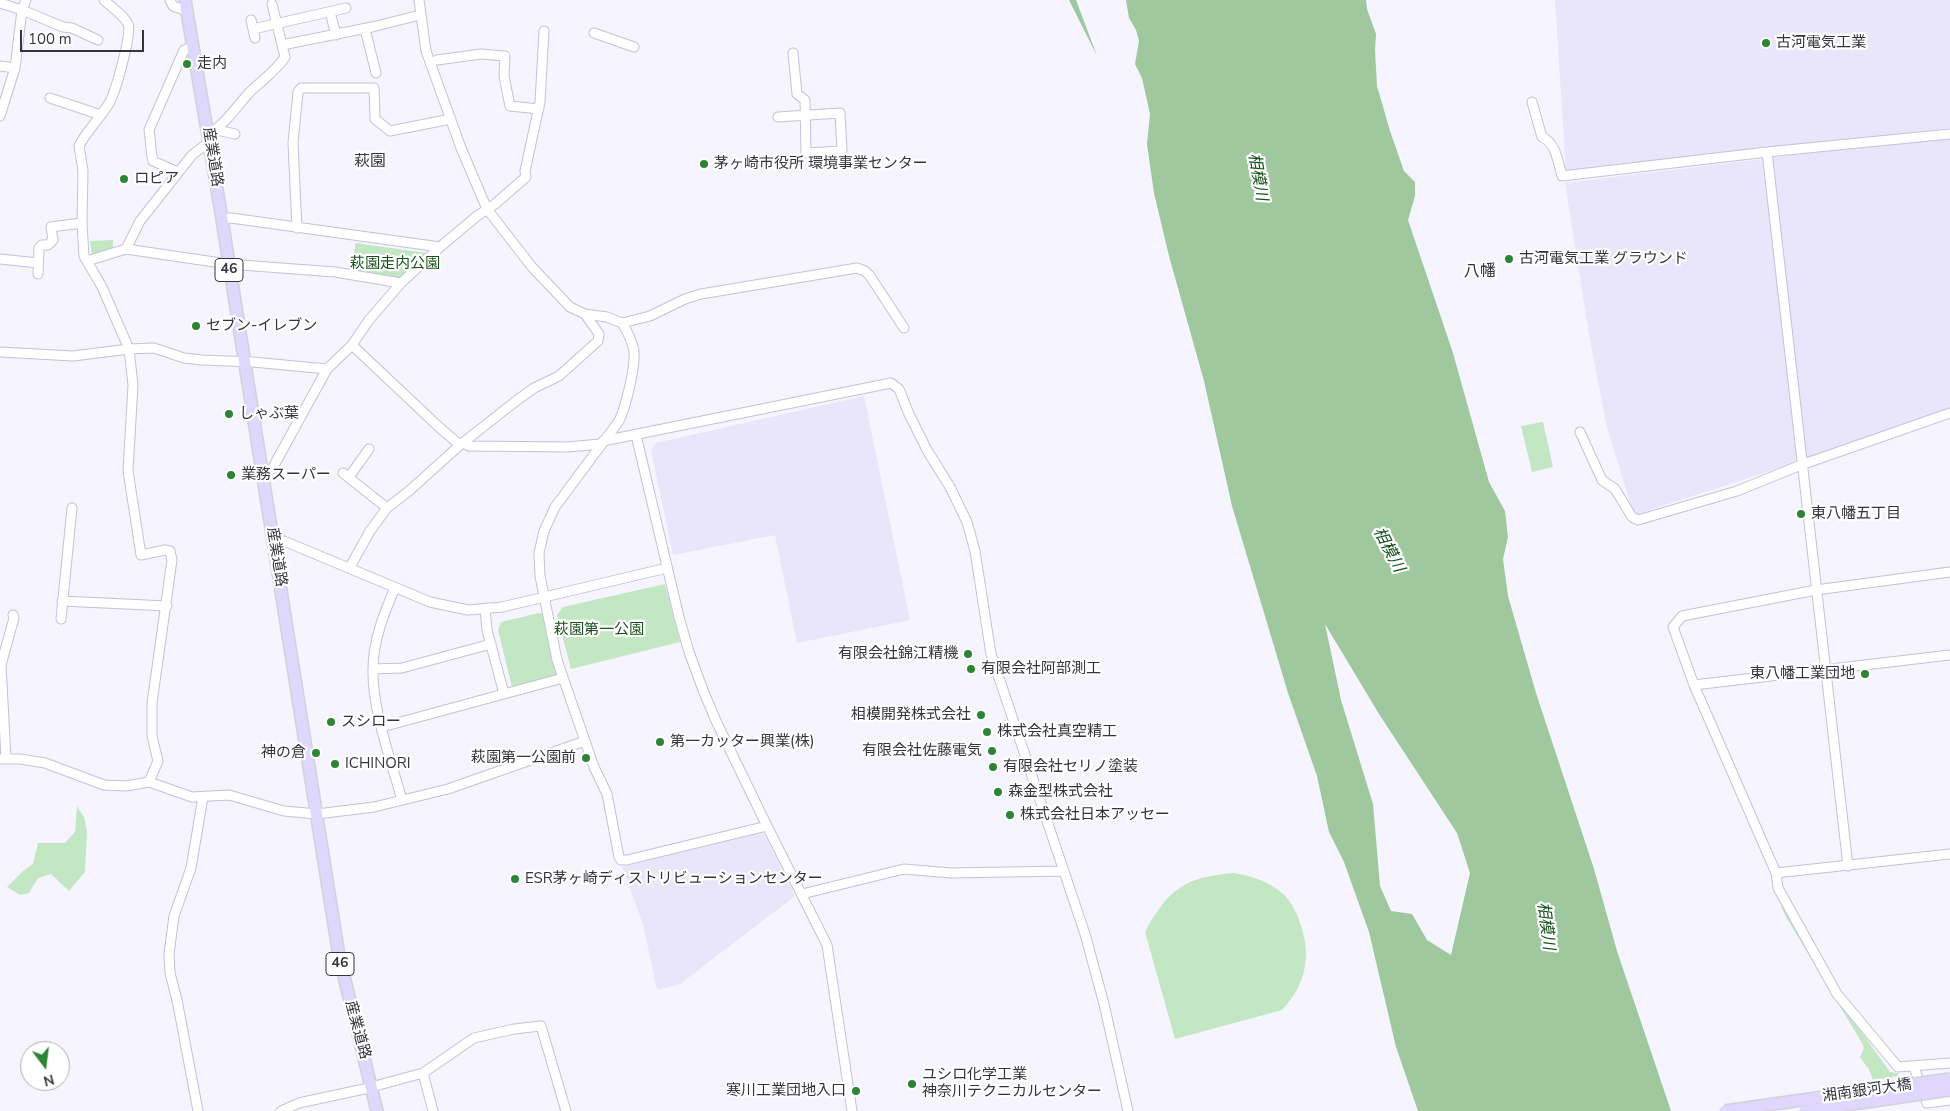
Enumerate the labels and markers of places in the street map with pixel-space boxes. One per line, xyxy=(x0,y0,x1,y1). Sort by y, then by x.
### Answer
place label: 古河電気工業 xyxy=(1776,34,1866,52)
marker: 古河電気工業 xyxy=(1760,37,1772,49)
place label: 走内 xyxy=(197,55,227,73)
marker: 走内 xyxy=(181,58,193,70)
place label: 茅ヶ崎市役所 環境事業センター xyxy=(714,155,928,173)
marker: 茅ヶ崎市役所 環境事業センター xyxy=(698,158,710,170)
place label: ロピア xyxy=(134,170,179,188)
marker: ロピア xyxy=(118,173,130,185)
place label: 古河電気工業 グラウンド xyxy=(1519,250,1688,268)
marker: 古河電気工業 グラウンド xyxy=(1503,253,1515,265)
place label: セブン-イレブン xyxy=(206,317,317,335)
marker: セブン-イレブン xyxy=(190,320,202,332)
place label: しゃぶ葉 xyxy=(239,405,299,423)
marker: しゃぶ葉 xyxy=(223,408,235,420)
place label: 業務スーパー xyxy=(241,466,331,484)
marker: 業務スーパー xyxy=(225,469,237,481)
place label: 東八幡五丁目 xyxy=(1811,505,1901,523)
marker: 東八幡五丁目 xyxy=(1795,508,1807,520)
place label: 有限会社錦江精機 xyxy=(838,645,958,663)
marker: 有限会社錦江精機 xyxy=(962,648,974,660)
place label: 有限会社阿部測工 xyxy=(981,660,1101,678)
marker: 有限会社阿部測工 xyxy=(965,663,977,675)
place label: 東八幡工業団地 xyxy=(1750,665,1855,683)
marker: 東八幡工業団地 xyxy=(1859,668,1871,680)
place label: 相模開発株式会社 xyxy=(851,706,971,724)
marker: 相模開発株式会社 xyxy=(975,709,987,721)
place label: スシロー xyxy=(341,713,401,731)
marker: スシロー xyxy=(325,716,337,728)
place label: 株式会社真空精工 xyxy=(997,723,1117,741)
marker: 株式会社真空精工 xyxy=(981,726,993,738)
place label: 第一カッター興業(株) xyxy=(670,733,815,751)
marker: 第一カッター興業(株) xyxy=(654,736,666,748)
place label: 有限会社佐藤電気 xyxy=(862,742,982,760)
place label: 神の倉 xyxy=(261,744,306,762)
marker: 有限会社佐藤電気 xyxy=(986,745,998,757)
marker: 神の倉 xyxy=(310,747,322,759)
place label: 萩園第一公園前 xyxy=(471,749,576,767)
marker: 萩園第一公園前 xyxy=(580,752,592,764)
place label: ICHINORI xyxy=(345,755,411,773)
marker: ICHINORI xyxy=(329,758,341,770)
place label: 有限会社セリノ塗装 xyxy=(1003,758,1138,776)
marker: 有限会社セリノ塗装 xyxy=(987,761,999,773)
place label: 森金型株式会社 xyxy=(1008,783,1113,801)
marker: 森金型株式会社 xyxy=(992,786,1004,798)
place label: 株式会社日本アッセー xyxy=(1020,806,1170,824)
marker: 株式会社日本アッセー xyxy=(1004,809,1016,821)
place label: ESR茅ヶ崎ディストリビューションセンター xyxy=(525,870,823,888)
marker: ESR茅ヶ崎ディストリビューションセンター xyxy=(509,873,521,885)
place label: ユシロ化学工業 神奈川テクニカルセンター xyxy=(922,1066,1102,1101)
marker: ユシロ化学工業 神奈川テクニカルセンター xyxy=(906,1078,918,1090)
place label: 寒川工業団地入口 xyxy=(726,1082,846,1100)
marker: 寒川工業団地入口 xyxy=(850,1085,862,1097)

